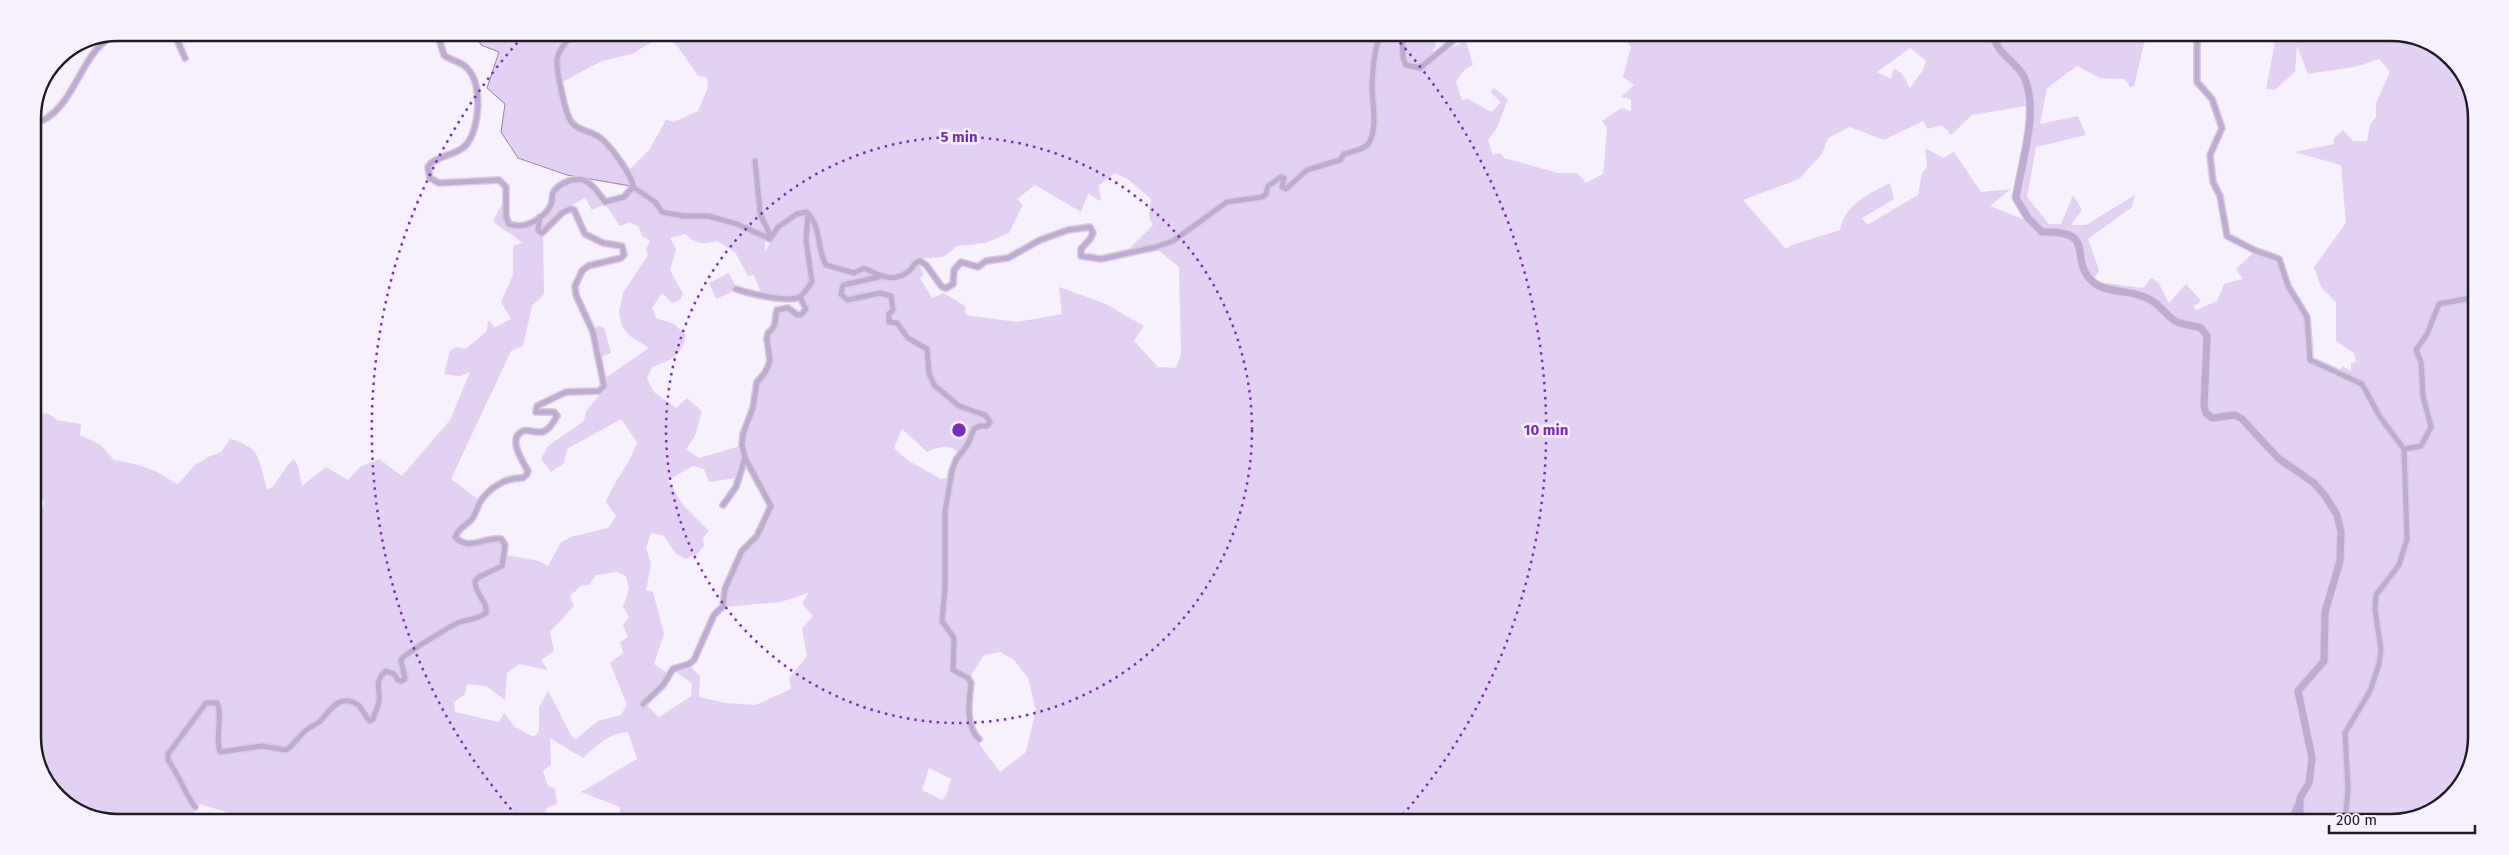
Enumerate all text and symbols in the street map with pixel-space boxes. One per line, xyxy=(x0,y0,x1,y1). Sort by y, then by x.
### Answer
text: 5 min xyxy=(940,128,978,146)
centre of rings xyxy=(950,421,968,439)
text: 10 min xyxy=(1524,421,1568,439)
scale bar xyxy=(2329,802,2475,834)
text: 200 m xyxy=(2336,811,2377,829)

